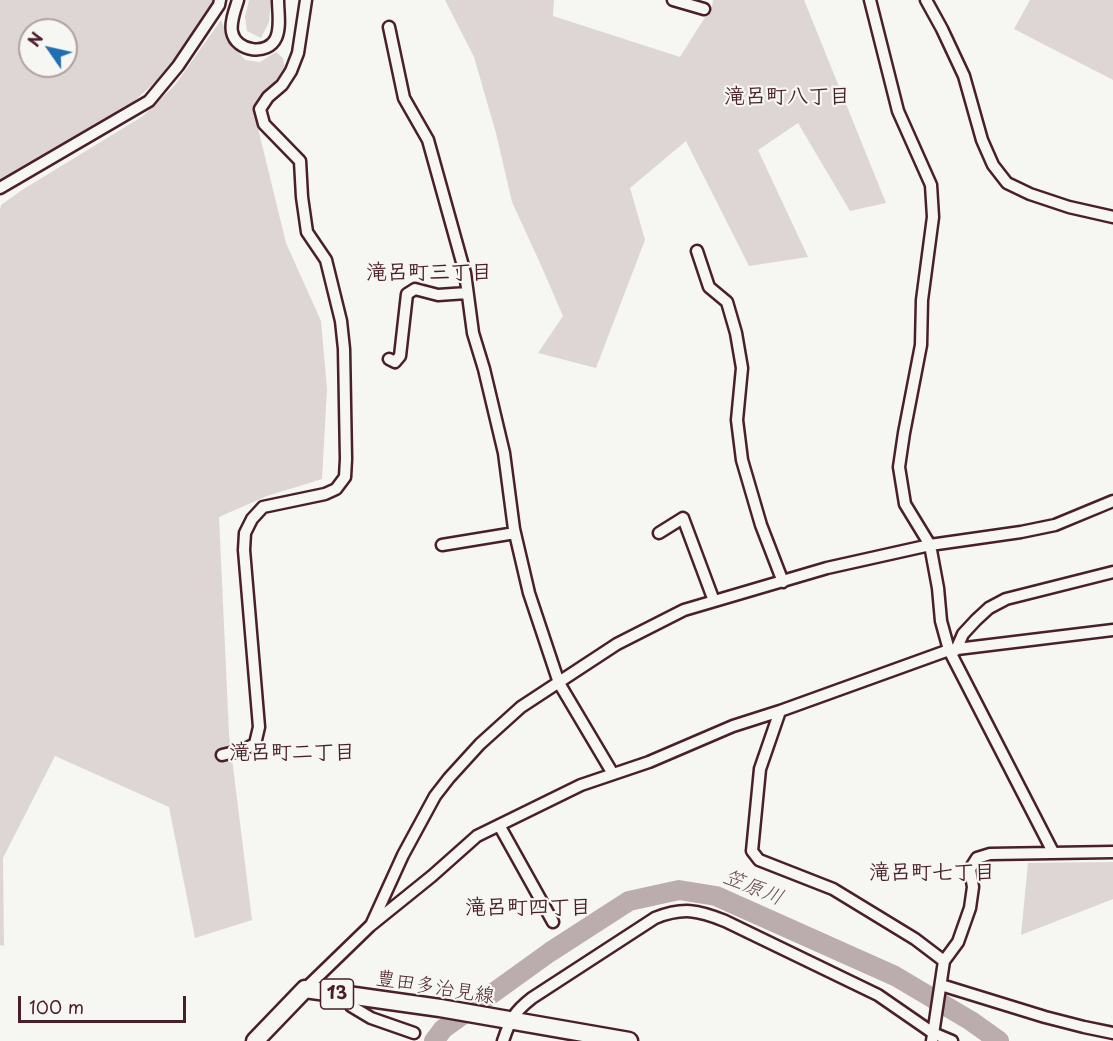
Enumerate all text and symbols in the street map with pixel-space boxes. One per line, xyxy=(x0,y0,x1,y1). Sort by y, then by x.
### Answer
north arrow xyxy=(18,18,78,78)
text: N xyxy=(21,27,48,51)
district label: 滝呂町八丁目 xyxy=(724,84,850,110)
district label: 滝呂町三丁目 xyxy=(366,260,492,286)
district label: 滝呂町二丁目 xyxy=(229,740,355,766)
district label: 滝呂町七丁目 xyxy=(869,860,995,886)
water label: 笠原川 xyxy=(719,865,787,911)
district label: 滝呂町四丁目 xyxy=(465,895,591,921)
street label: 豊田多治見線 xyxy=(374,967,496,1009)
road number: 13 xyxy=(320,979,354,1009)
scale bar xyxy=(21,984,189,1022)
text: 100 m xyxy=(29,993,84,1020)

